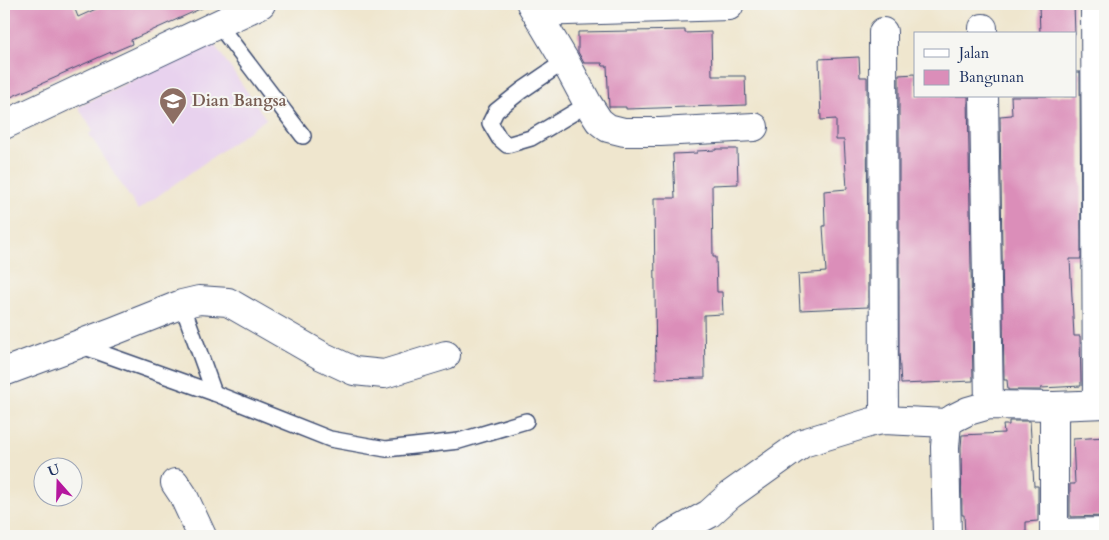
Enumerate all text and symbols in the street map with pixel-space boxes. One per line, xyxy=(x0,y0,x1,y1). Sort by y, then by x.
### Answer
legend xyxy=(914,32,1076,98)
text: Jalan xyxy=(957,43,990,63)
text: Bangunan xyxy=(959,67,1025,87)
school or university icon: Dian Bangsa xyxy=(158,86,188,125)
place label: Dian Bangsa xyxy=(192,90,287,112)
north arrow xyxy=(32,458,82,508)
text: U xyxy=(45,459,63,481)

